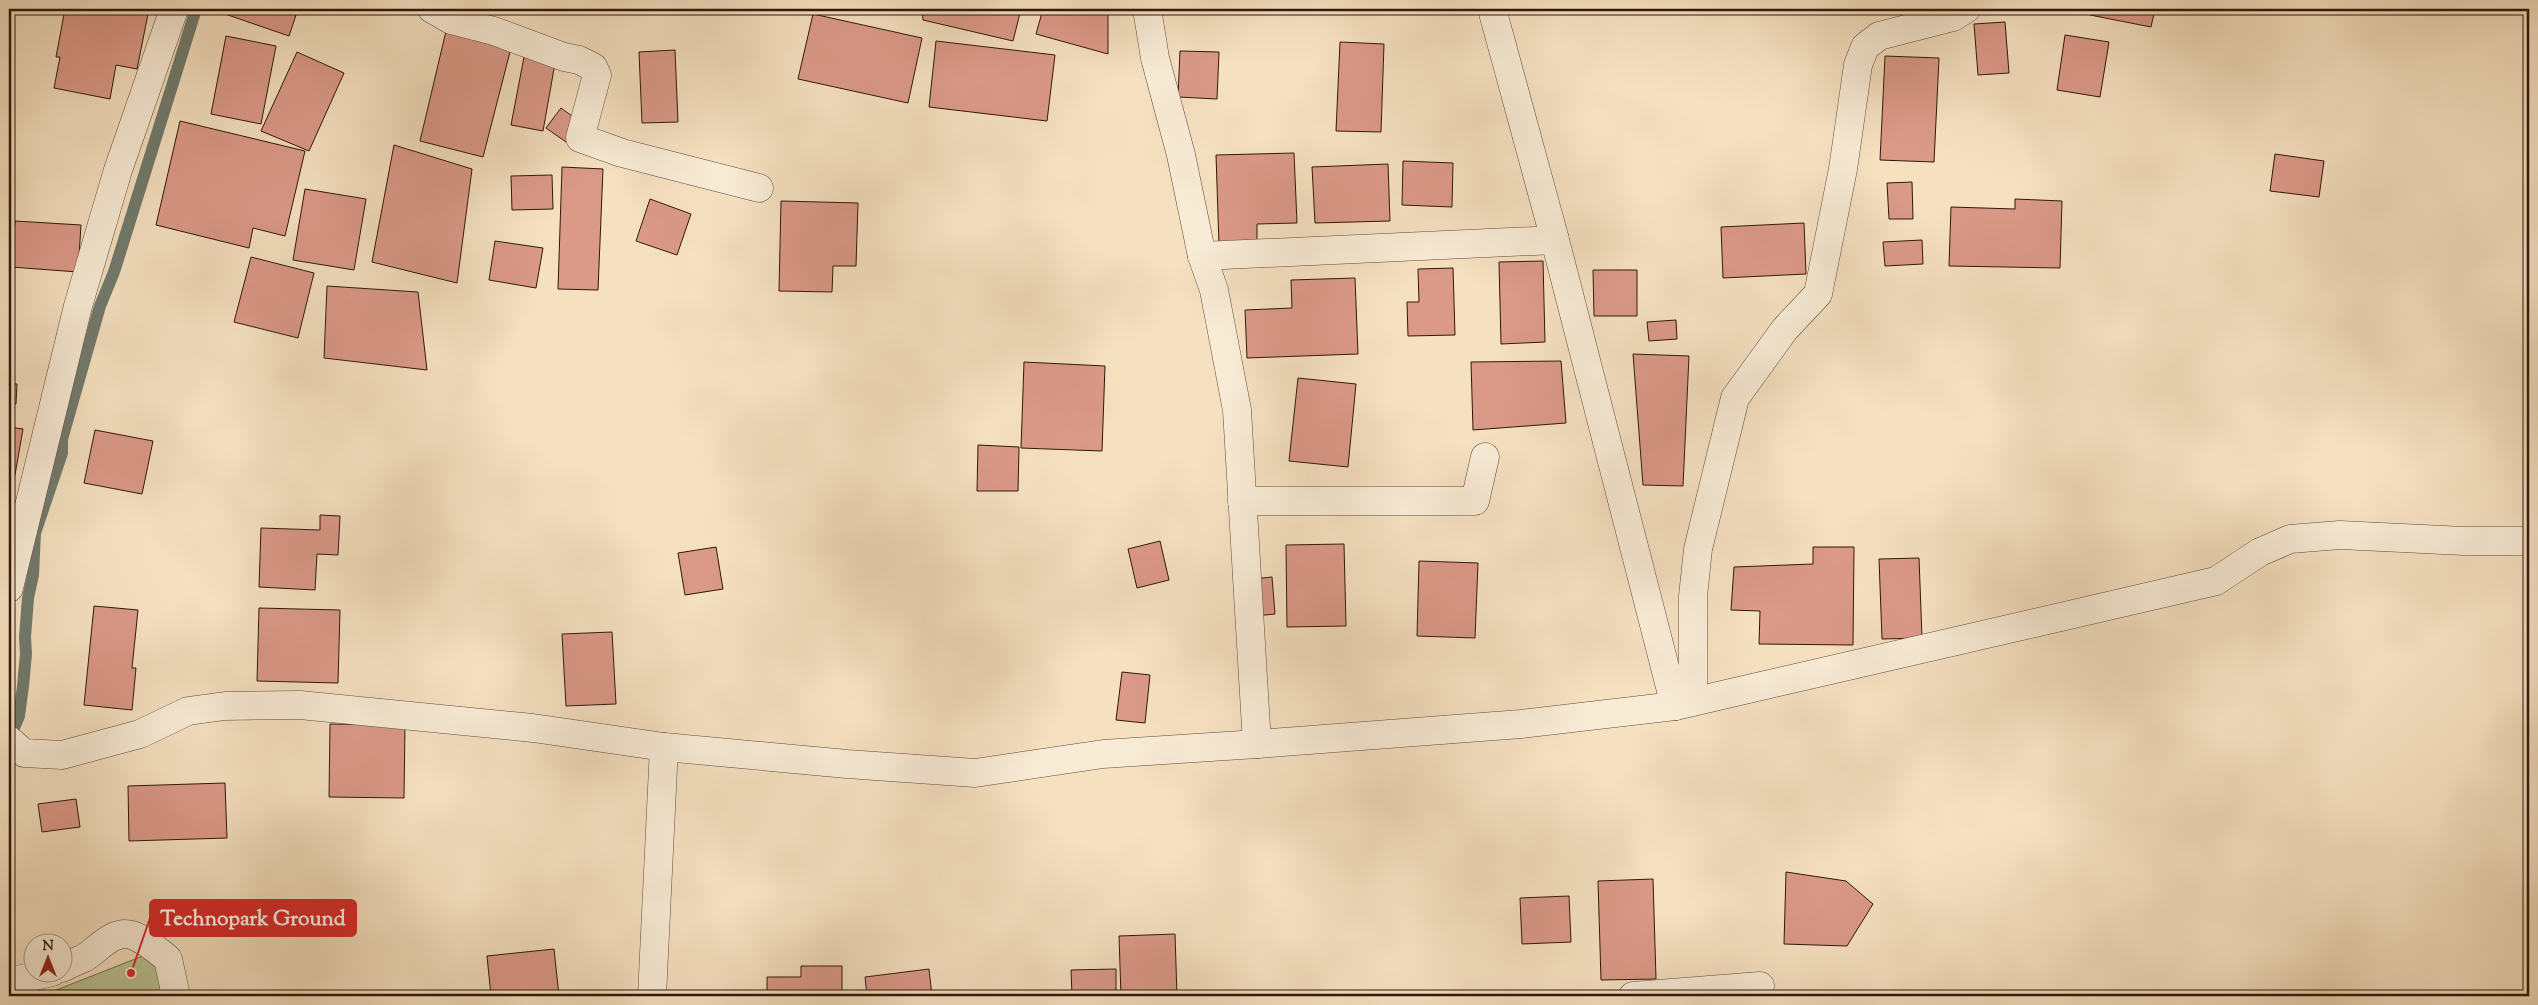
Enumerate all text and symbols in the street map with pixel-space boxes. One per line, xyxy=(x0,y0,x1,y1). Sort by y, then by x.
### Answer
callout: Technopark Ground xyxy=(150,900,356,936)
text: Technopark Ground xyxy=(160,905,346,935)
north arrow xyxy=(22,932,72,982)
text: N xyxy=(42,937,54,957)

